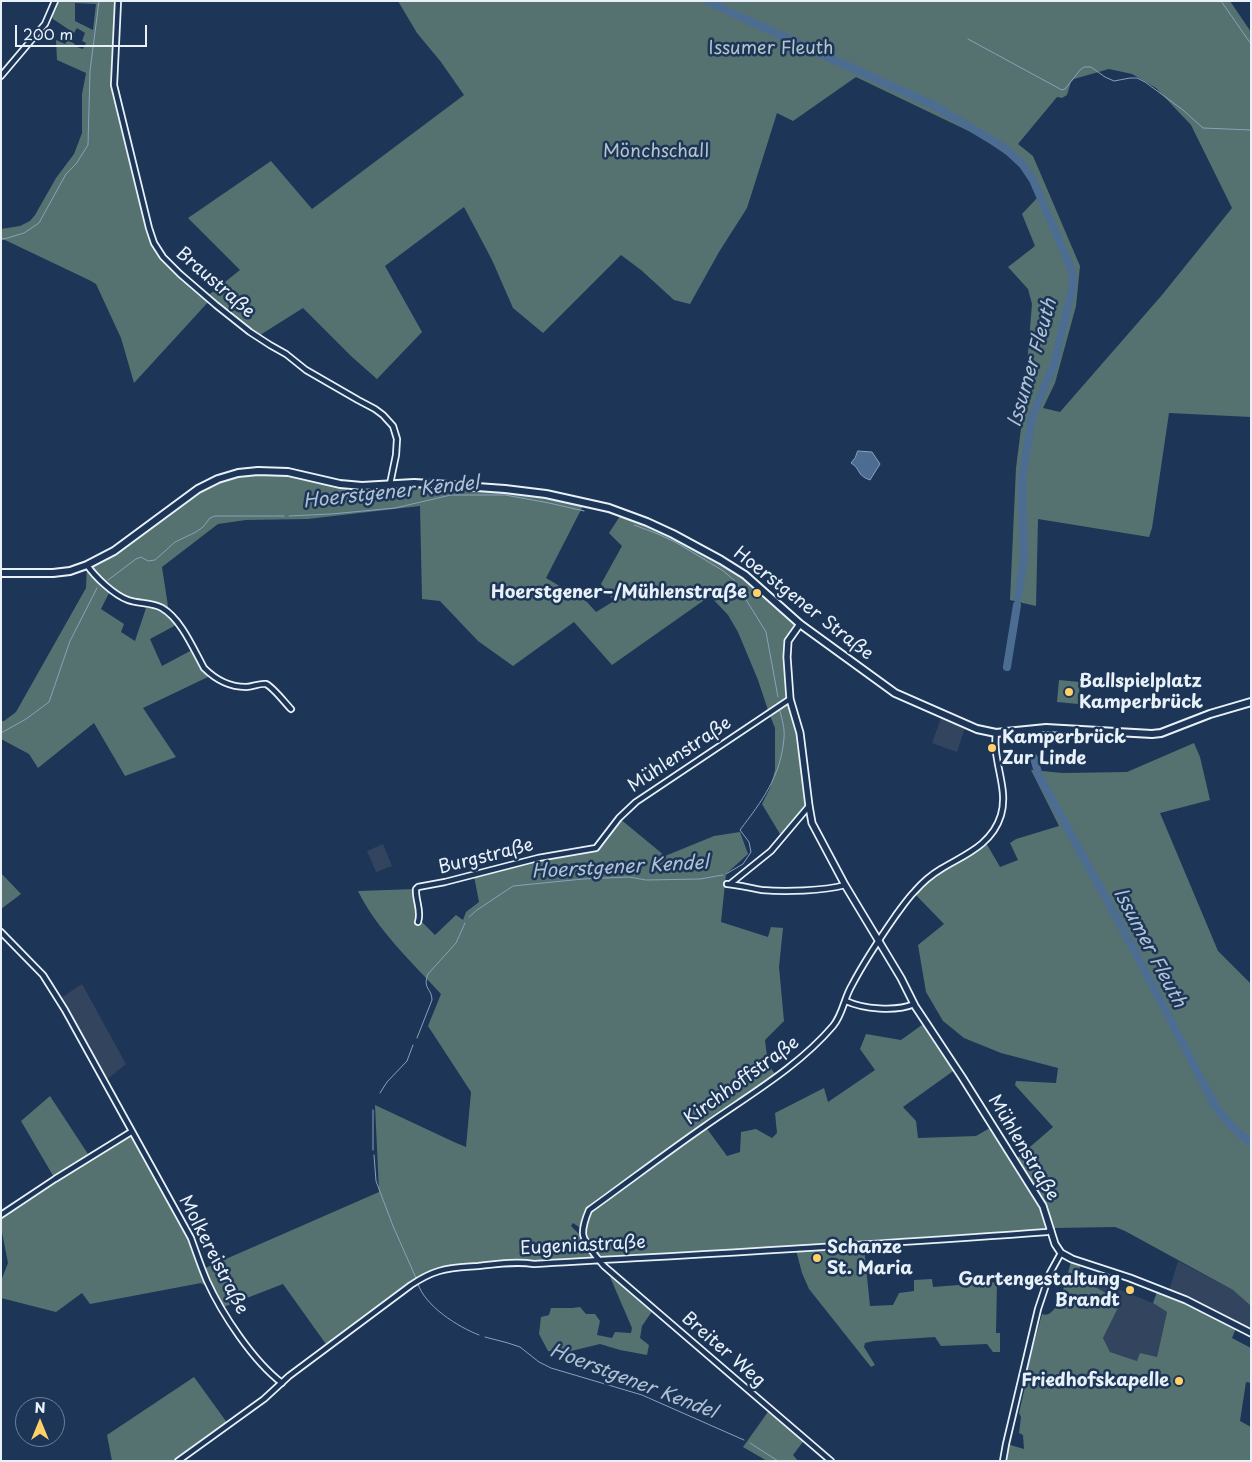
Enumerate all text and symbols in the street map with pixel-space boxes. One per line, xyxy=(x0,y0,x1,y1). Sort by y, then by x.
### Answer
scale bar xyxy=(18,15,150,47)
text: 200 m xyxy=(23,22,73,45)
park label: Issumer Fleuth xyxy=(708,38,834,60)
park label: Mönchschall xyxy=(603,141,709,163)
street label: Braustraße xyxy=(171,243,259,323)
water label: Issumer Fleuth xyxy=(1004,296,1062,430)
water label: Hoerstgener Kendel xyxy=(302,472,480,514)
street label: Hoerstgener Straße xyxy=(729,543,877,665)
place label: Hoerstgener−/Mühlenstraße xyxy=(491,582,747,604)
marker: Hoerstgener−/Mühlenstraße xyxy=(751,587,763,599)
place label: Ballspielplatz Kamperbrück xyxy=(1079,671,1203,714)
marker: Ballspielplatz Kamperbrück xyxy=(1063,686,1075,698)
street label: Mühlenstraße xyxy=(624,713,736,797)
place label: Kamperbrück Zur Linde xyxy=(1002,727,1126,770)
marker: Kamperbrück Zur Linde xyxy=(986,742,998,754)
street label: Burgstraße xyxy=(436,835,536,879)
water label: Hoerstgener Kendel xyxy=(531,852,709,884)
water label: Issumer Fleuth xyxy=(1108,884,1190,1012)
street label: Kirchhoffstraße xyxy=(680,1032,804,1130)
street label: Mühlenstraße xyxy=(983,1091,1063,1205)
street label: Molkereistraße xyxy=(174,1192,252,1318)
street label: Eugeniastraße xyxy=(520,1232,646,1260)
place label: Schanze St. Maria xyxy=(827,1237,913,1280)
marker: Schanze St. Maria xyxy=(811,1252,823,1264)
place label: Gartengestaltung Brandt xyxy=(958,1269,1120,1312)
marker: Gartengestaltung Brandt xyxy=(1124,1284,1136,1296)
street label: Breiter Weg xyxy=(677,1308,769,1392)
water label: Hoerstgener Kendel xyxy=(546,1340,720,1424)
place label: Friedhofskapelle xyxy=(1021,1370,1169,1392)
marker: Friedhofskapelle xyxy=(1173,1375,1185,1387)
north arrow xyxy=(15,1397,65,1447)
text: N xyxy=(34,1397,46,1418)

